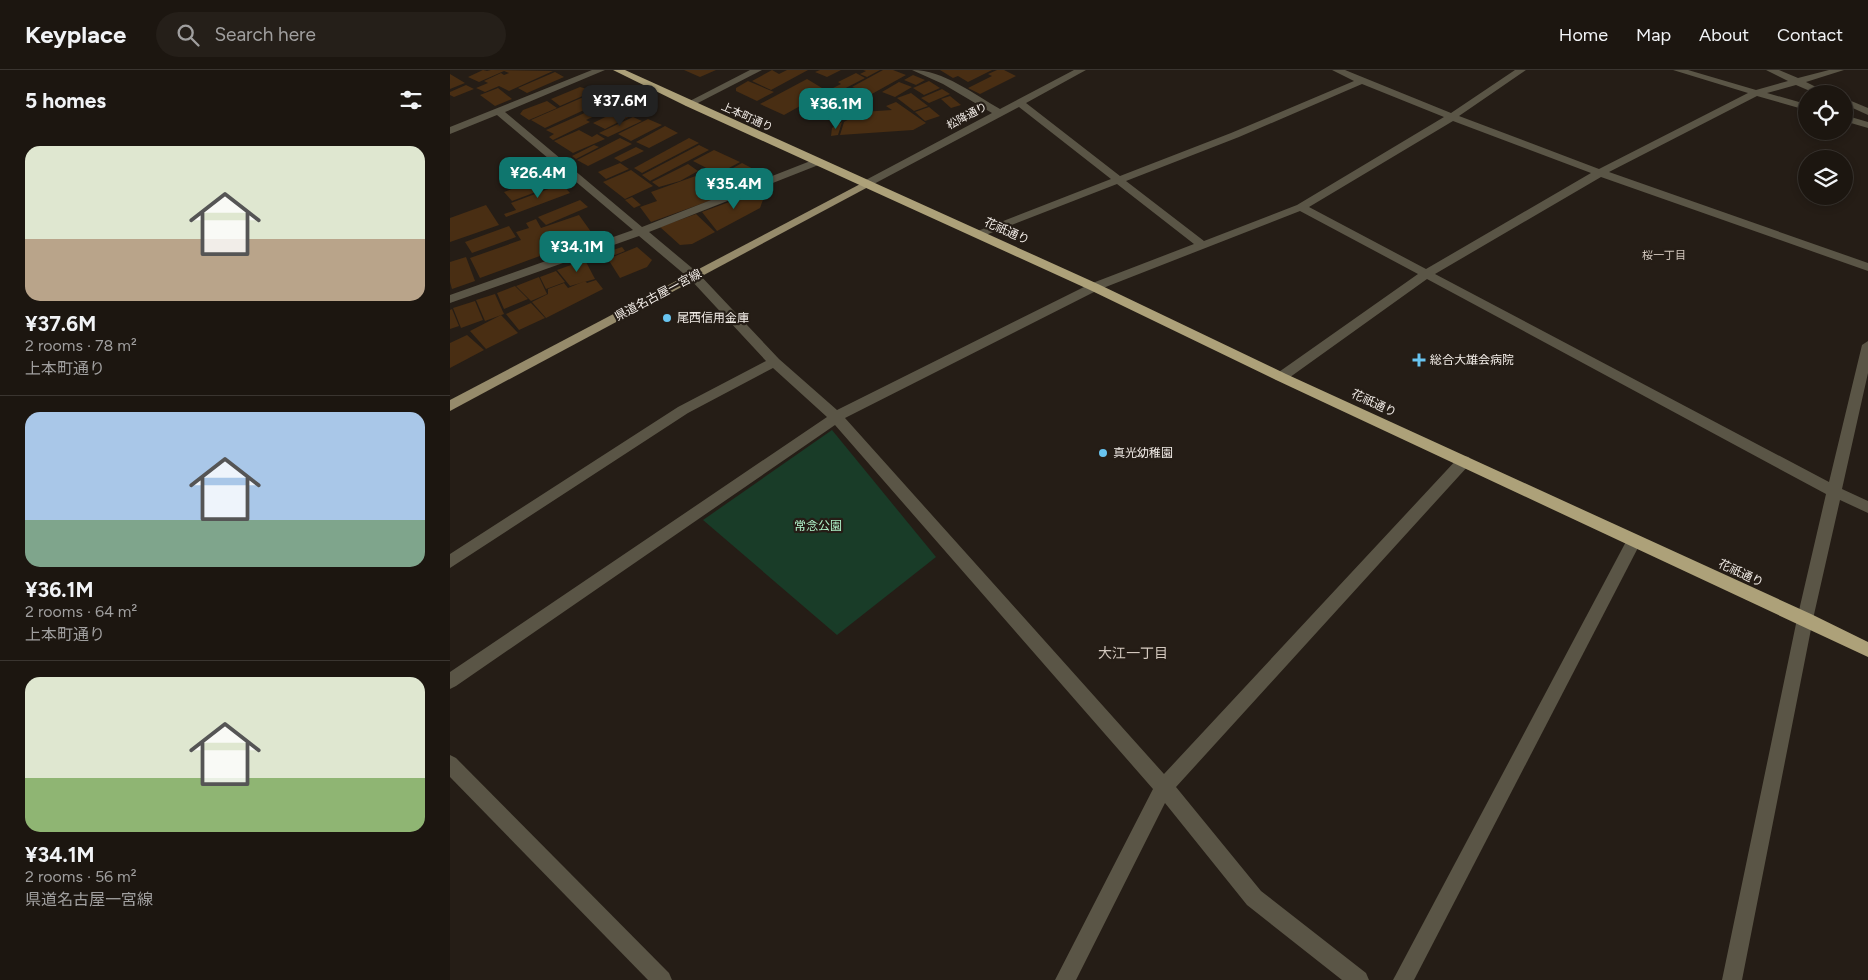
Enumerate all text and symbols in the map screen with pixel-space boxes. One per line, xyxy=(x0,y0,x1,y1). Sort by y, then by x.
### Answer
search box xyxy=(156,12,506,57)
text: Keyplace xyxy=(25,20,126,49)
icon: search xyxy=(174,21,202,49)
text: Search here xyxy=(214,23,316,46)
text: Home xyxy=(1559,24,1608,46)
text: Map xyxy=(1636,24,1671,46)
text: About xyxy=(1699,24,1749,46)
text: Contact xyxy=(1777,24,1843,46)
pin: ¥37.6M xyxy=(579,85,661,127)
map controls xyxy=(1798,85,1853,205)
button: locate xyxy=(1798,85,1853,140)
icon: filters xyxy=(397,86,425,114)
text: 5 homes xyxy=(25,88,106,113)
pin: ¥36.1M xyxy=(795,88,877,130)
text: ¥37.6M xyxy=(593,91,647,110)
text: ¥36.1M xyxy=(810,94,862,113)
street label: 上本町通り xyxy=(719,100,775,134)
street label: 松降通り xyxy=(945,100,989,132)
button: layers xyxy=(1798,150,1853,205)
pin: ¥26.4M xyxy=(497,156,579,199)
text: ¥26.4M xyxy=(510,163,566,182)
pin: ¥35.4M xyxy=(693,168,775,210)
text: ¥35.4M xyxy=(706,174,762,193)
icon: home xyxy=(180,179,270,269)
street label: 花祇通り xyxy=(982,215,1032,247)
pin: ¥34.1M xyxy=(536,230,618,273)
text: ¥34.1M xyxy=(551,237,604,256)
district label: 桜一丁目 xyxy=(1642,249,1686,262)
street label: 県道名古屋一宮線 xyxy=(612,266,704,324)
text: ¥37.6M xyxy=(25,311,96,336)
place label: 尾西信用金庫 xyxy=(677,311,749,325)
marker: 尾西信用金庫 xyxy=(661,312,673,324)
text: 2 rooms · 78 m² xyxy=(25,336,137,355)
marker: 総合大雄会病院 xyxy=(1412,353,1426,367)
place label: 総合大雄会病院 xyxy=(1430,353,1514,367)
text: 上本町通り xyxy=(25,359,105,378)
street label: 花祇通り xyxy=(1349,387,1399,419)
icon: home xyxy=(180,444,270,534)
place label: 真光幼稚園 xyxy=(1113,446,1173,460)
marker: 真光幼稚園 xyxy=(1097,447,1109,459)
park label: 常念公園 xyxy=(794,519,842,533)
street label: 花祇通り xyxy=(1716,557,1766,589)
text: ¥36.1M xyxy=(25,577,93,602)
text: 2 rooms · 64 m² xyxy=(25,602,137,621)
text: 上本町通り xyxy=(25,625,105,644)
district label: 大江一丁目 xyxy=(1098,645,1168,662)
icon: home xyxy=(180,709,270,799)
text: ¥34.1M xyxy=(25,842,95,867)
text: 2 rooms · 56 m² xyxy=(25,867,137,886)
text: 県道名古屋一宮線 xyxy=(25,890,153,909)

